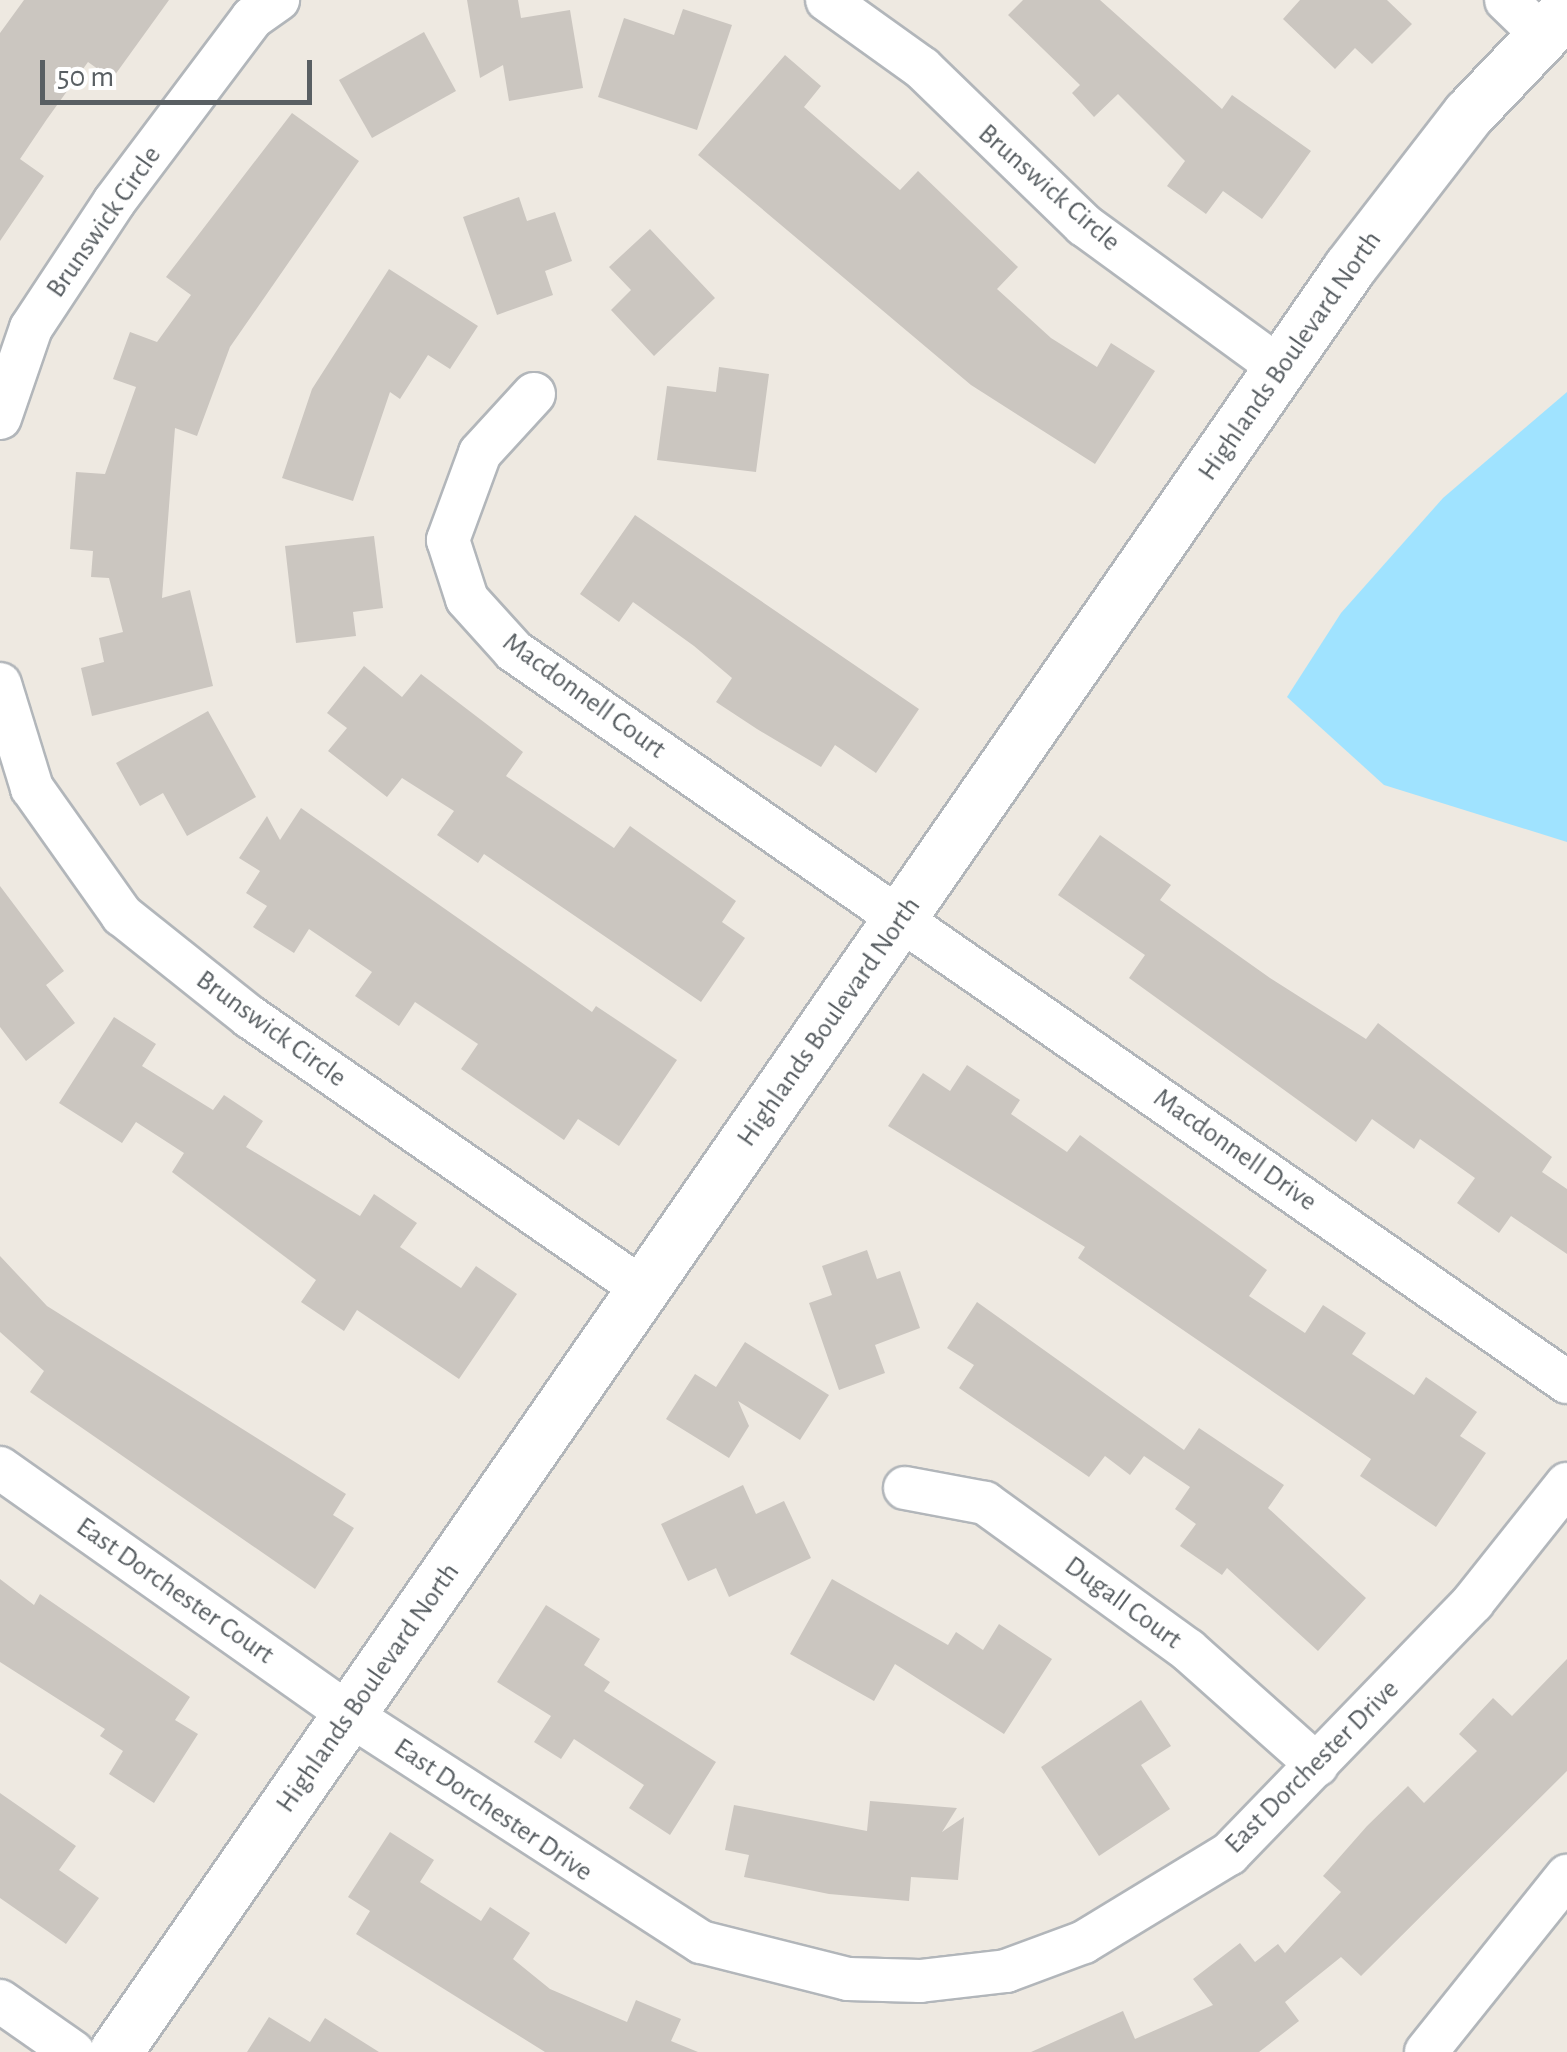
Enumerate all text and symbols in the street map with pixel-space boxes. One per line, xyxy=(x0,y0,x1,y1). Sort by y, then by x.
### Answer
scale bar xyxy=(45,40,318,102)
text: 50 m xyxy=(57,62,114,92)
street label: Brunswick Circle xyxy=(971,117,1127,259)
street label: Brunswick Circle xyxy=(39,140,169,304)
street label: Highlands Boulevard North xyxy=(1191,225,1389,487)
street label: Macdonnell Court xyxy=(496,626,672,766)
street label: Highlands Boulevard North xyxy=(730,891,928,1153)
street label: Brunswick Circle xyxy=(189,963,353,1095)
street label: Macdonnell Drive xyxy=(1147,1081,1323,1219)
street label: East Dorchester Court xyxy=(70,1510,280,1672)
street label: Dugall Court xyxy=(1058,1549,1188,1657)
street label: Highlands Boulevard North xyxy=(269,1557,467,1819)
street label: East Dorchester Drive xyxy=(1218,1673,1406,1861)
street label: East Dorchester Drive xyxy=(387,1731,599,1889)

